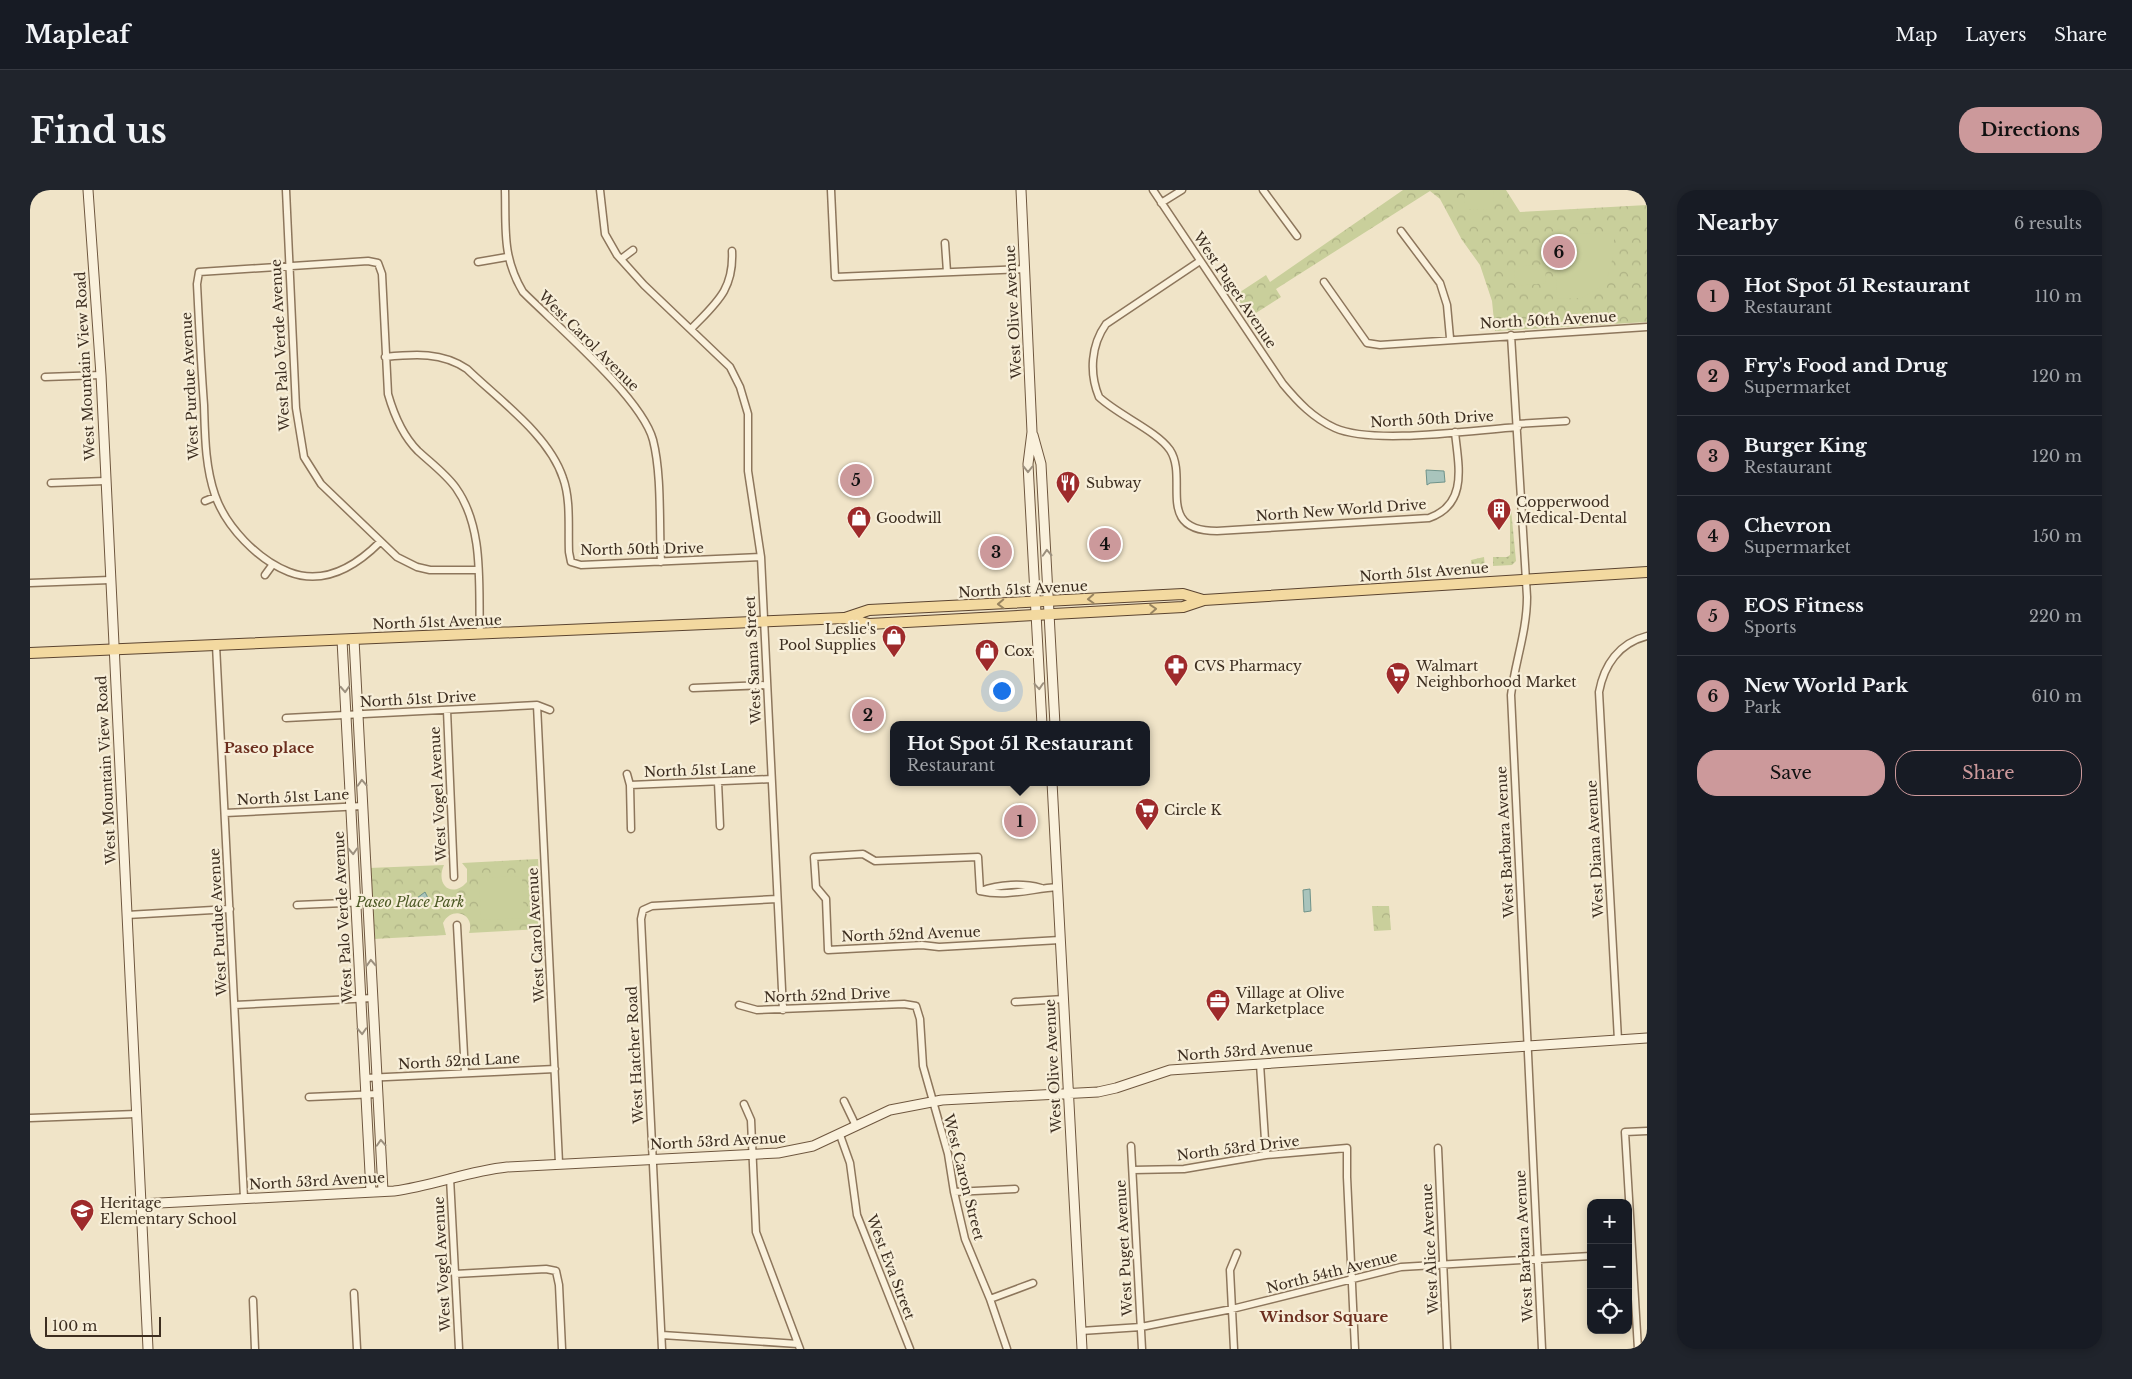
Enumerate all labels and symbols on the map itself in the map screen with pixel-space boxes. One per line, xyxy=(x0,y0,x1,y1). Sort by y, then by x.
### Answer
street label: West Puget Avenue xyxy=(1189,228,1281,352)
pin: 6 xyxy=(1543,233,1575,271)
street label: West Olive Avenue xyxy=(1000,244,1026,381)
street label: West Palo Verde Avenue xyxy=(267,259,294,432)
street label: West Mountain View Road xyxy=(71,270,99,462)
street label: West Carol Avenue xyxy=(534,286,643,395)
street label: North 50th Avenue xyxy=(1479,307,1617,333)
street label: West Purdue Avenue xyxy=(177,312,203,461)
street label: North 50th Drive xyxy=(1370,407,1494,431)
pin: 5 xyxy=(840,461,872,499)
one-way arrow xyxy=(1023,466,1033,473)
restaurant icon: Subway xyxy=(1055,470,1081,504)
place label: Subway xyxy=(1086,474,1142,492)
place label: Copperwood Medical-Dental xyxy=(1516,493,1627,527)
street label: North New World Drive xyxy=(1255,495,1427,525)
building icon: Copperwood Medical-Dental xyxy=(1486,497,1512,531)
shop icon: Goodwill xyxy=(846,505,872,539)
place label: Goodwill xyxy=(876,509,942,527)
pin: 4 xyxy=(1089,525,1121,563)
pin: 3 xyxy=(980,533,1012,571)
street label: North 50th Drive xyxy=(580,539,704,559)
one-way arrow xyxy=(1041,548,1052,556)
street label: North 51st Avenue xyxy=(1359,559,1489,585)
street label: North 51st Avenue xyxy=(958,577,1088,601)
street label: West Sanna Street xyxy=(741,594,765,726)
one-way arrow xyxy=(1087,594,1095,605)
one-way arrow xyxy=(996,598,1004,609)
one-way arrow xyxy=(1149,604,1157,615)
street label: North 51st Avenue xyxy=(372,611,502,633)
place label: Leslie's Pool Supplies xyxy=(779,620,876,654)
shop icon: Leslie's Pool Supplies xyxy=(881,624,907,658)
shop icon: Cox xyxy=(974,638,1000,672)
place label: Cox xyxy=(1004,642,1033,660)
pharmacy icon: CVS Pharmacy xyxy=(1163,653,1189,687)
place label: CVS Pharmacy xyxy=(1194,657,1302,675)
place label: Walmart Neighborhood Market xyxy=(1415,657,1577,691)
supermarket icon: Walmart Neighborhood Market xyxy=(1385,661,1411,695)
street label: West Mountain View Road xyxy=(92,674,120,866)
your location xyxy=(989,678,1015,704)
one-way arrow xyxy=(1033,682,1044,690)
one-way arrow xyxy=(339,685,350,693)
street label: North 51st Drive xyxy=(359,687,477,711)
pin: 2 xyxy=(852,696,884,734)
street label: West Vogel Avenue xyxy=(425,726,451,863)
district label: Paseo place xyxy=(224,738,314,757)
street label: North 51st Lane xyxy=(644,759,756,781)
street label: West Barbara Avenue xyxy=(1492,766,1518,919)
one-way arrow xyxy=(356,779,367,787)
street label: West Diana Avenue xyxy=(1582,780,1608,919)
street label: North 51st Lane xyxy=(236,785,350,809)
supermarket icon: Circle K xyxy=(1134,797,1160,831)
place label: Circle K xyxy=(1164,801,1223,819)
pin: 1 xyxy=(1004,802,1036,840)
street label: West Palo Verde Avenue xyxy=(330,831,357,1004)
one-way arrow xyxy=(348,847,359,855)
street label: West Purdue Avenue xyxy=(205,848,231,997)
street label: West Carol Avenue xyxy=(523,867,549,1004)
park label: Paseo Place Park xyxy=(355,893,464,911)
street label: North 52nd Avenue xyxy=(841,923,981,945)
one-way arrow xyxy=(366,959,377,967)
street label: North 52nd Drive xyxy=(763,984,891,1006)
place label: Village at Olive Marketplace xyxy=(1235,984,1345,1018)
street label: West Hatcher Road xyxy=(622,985,648,1125)
office icon: Village at Olive Marketplace xyxy=(1205,988,1231,1022)
street label: West Olive Avenue xyxy=(1040,998,1066,1135)
one-way arrow xyxy=(357,1027,368,1035)
street label: North 53rd Avenue xyxy=(1176,1037,1314,1065)
street label: North 52nd Lane xyxy=(397,1049,521,1073)
street label: West Caron Street xyxy=(939,1111,989,1243)
street label: North 53rd Avenue xyxy=(649,1128,787,1154)
street label: North 53rd Drive xyxy=(1176,1132,1300,1164)
one-way arrow xyxy=(375,1138,386,1146)
street label: North 53rd Avenue xyxy=(248,1168,386,1194)
street label: West Barbara Avenue xyxy=(1511,1170,1537,1323)
street label: West Puget Avenue xyxy=(1111,1179,1137,1318)
street label: West Alice Avenue xyxy=(1418,1183,1442,1316)
place label: Heritage Elementary School xyxy=(100,1194,237,1228)
street label: West Vogel Avenue xyxy=(429,1196,455,1333)
school or university icon: Heritage Elementary School xyxy=(69,1198,95,1232)
street label: West Eva Street xyxy=(862,1211,920,1323)
street label: North 54th Avenue xyxy=(1264,1247,1400,1297)
district label: Windsor Square xyxy=(1259,1307,1388,1326)
scale bar xyxy=(45,1314,161,1337)

